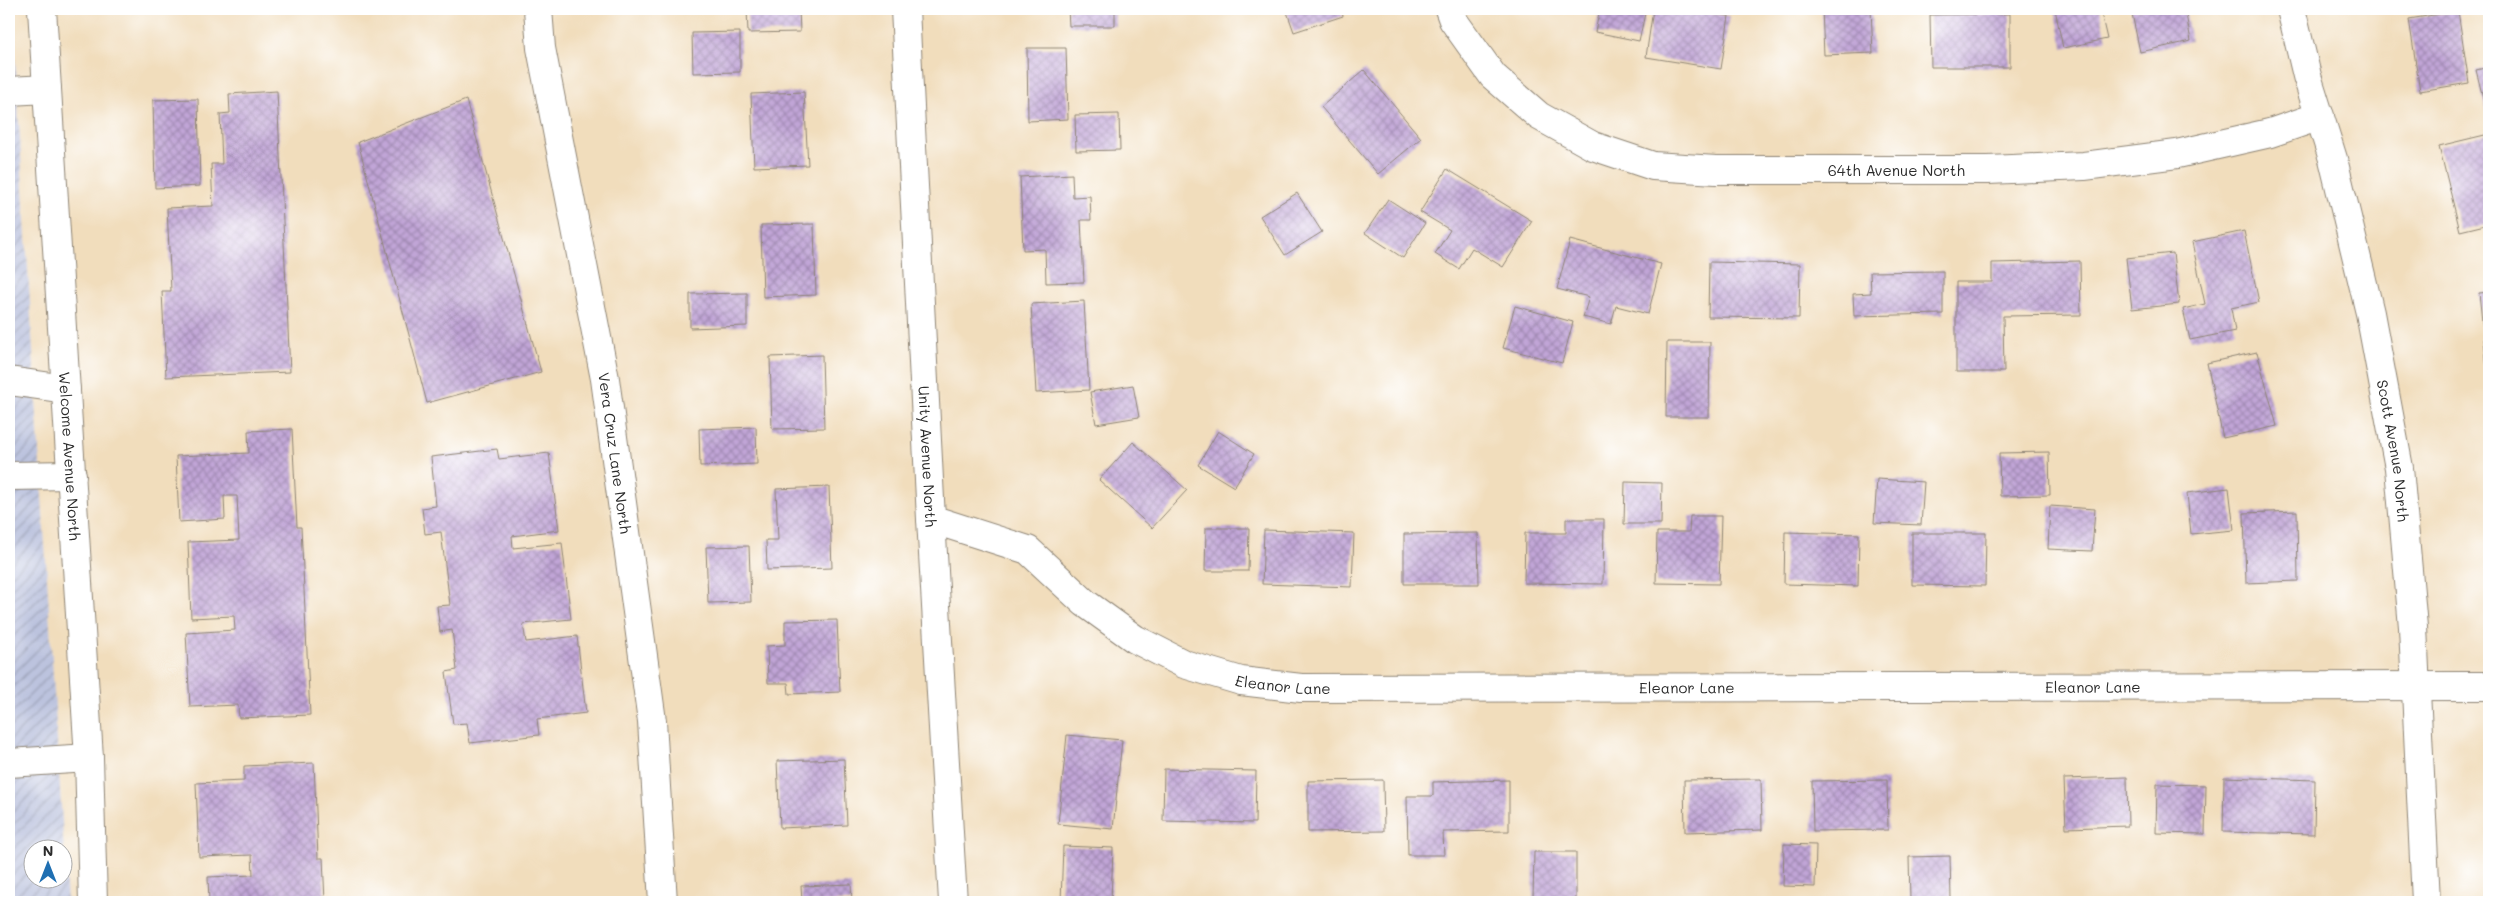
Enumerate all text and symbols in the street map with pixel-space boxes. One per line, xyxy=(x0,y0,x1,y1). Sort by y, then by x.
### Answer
street label: 64th Avenue North xyxy=(1828,160,1965,180)
street label: Welcome Avenue North xyxy=(55,371,85,541)
street label: Vera Cruz Lane North xyxy=(594,371,636,535)
street label: Scott Avenue North xyxy=(2373,378,2414,523)
street label: Unity Avenue North xyxy=(914,385,941,528)
street label: Eleanor Lane xyxy=(1233,670,1331,698)
street label: Eleanor Lane xyxy=(1639,677,1735,697)
street label: Eleanor Lane xyxy=(2045,677,2141,697)
north arrow xyxy=(22,838,72,888)
text: N xyxy=(43,841,53,860)

